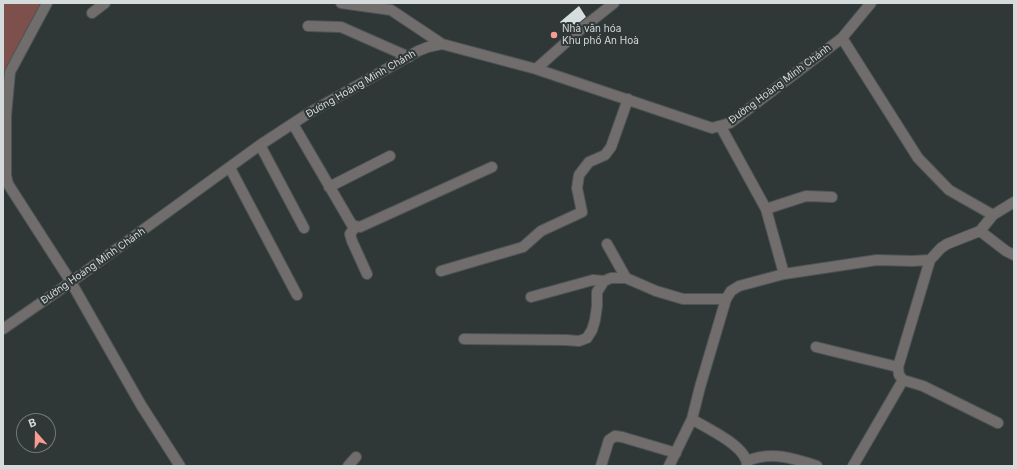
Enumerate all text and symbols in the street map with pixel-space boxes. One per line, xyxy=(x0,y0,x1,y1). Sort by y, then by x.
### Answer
place label: Nhà văn hóa Khu phố An Hoà xyxy=(562,23,639,46)
marker: Nhà văn hóa Khu phố An Hoà xyxy=(549,30,559,40)
street label: Đường Hoàng Minh Chánh xyxy=(727,42,833,126)
street label: Đường Hoàng Minh Chánh xyxy=(304,48,418,120)
street label: Đường Hoàng Minh Chánh xyxy=(39,225,147,307)
north arrow xyxy=(16,413,56,453)
text: B xyxy=(26,415,38,430)

